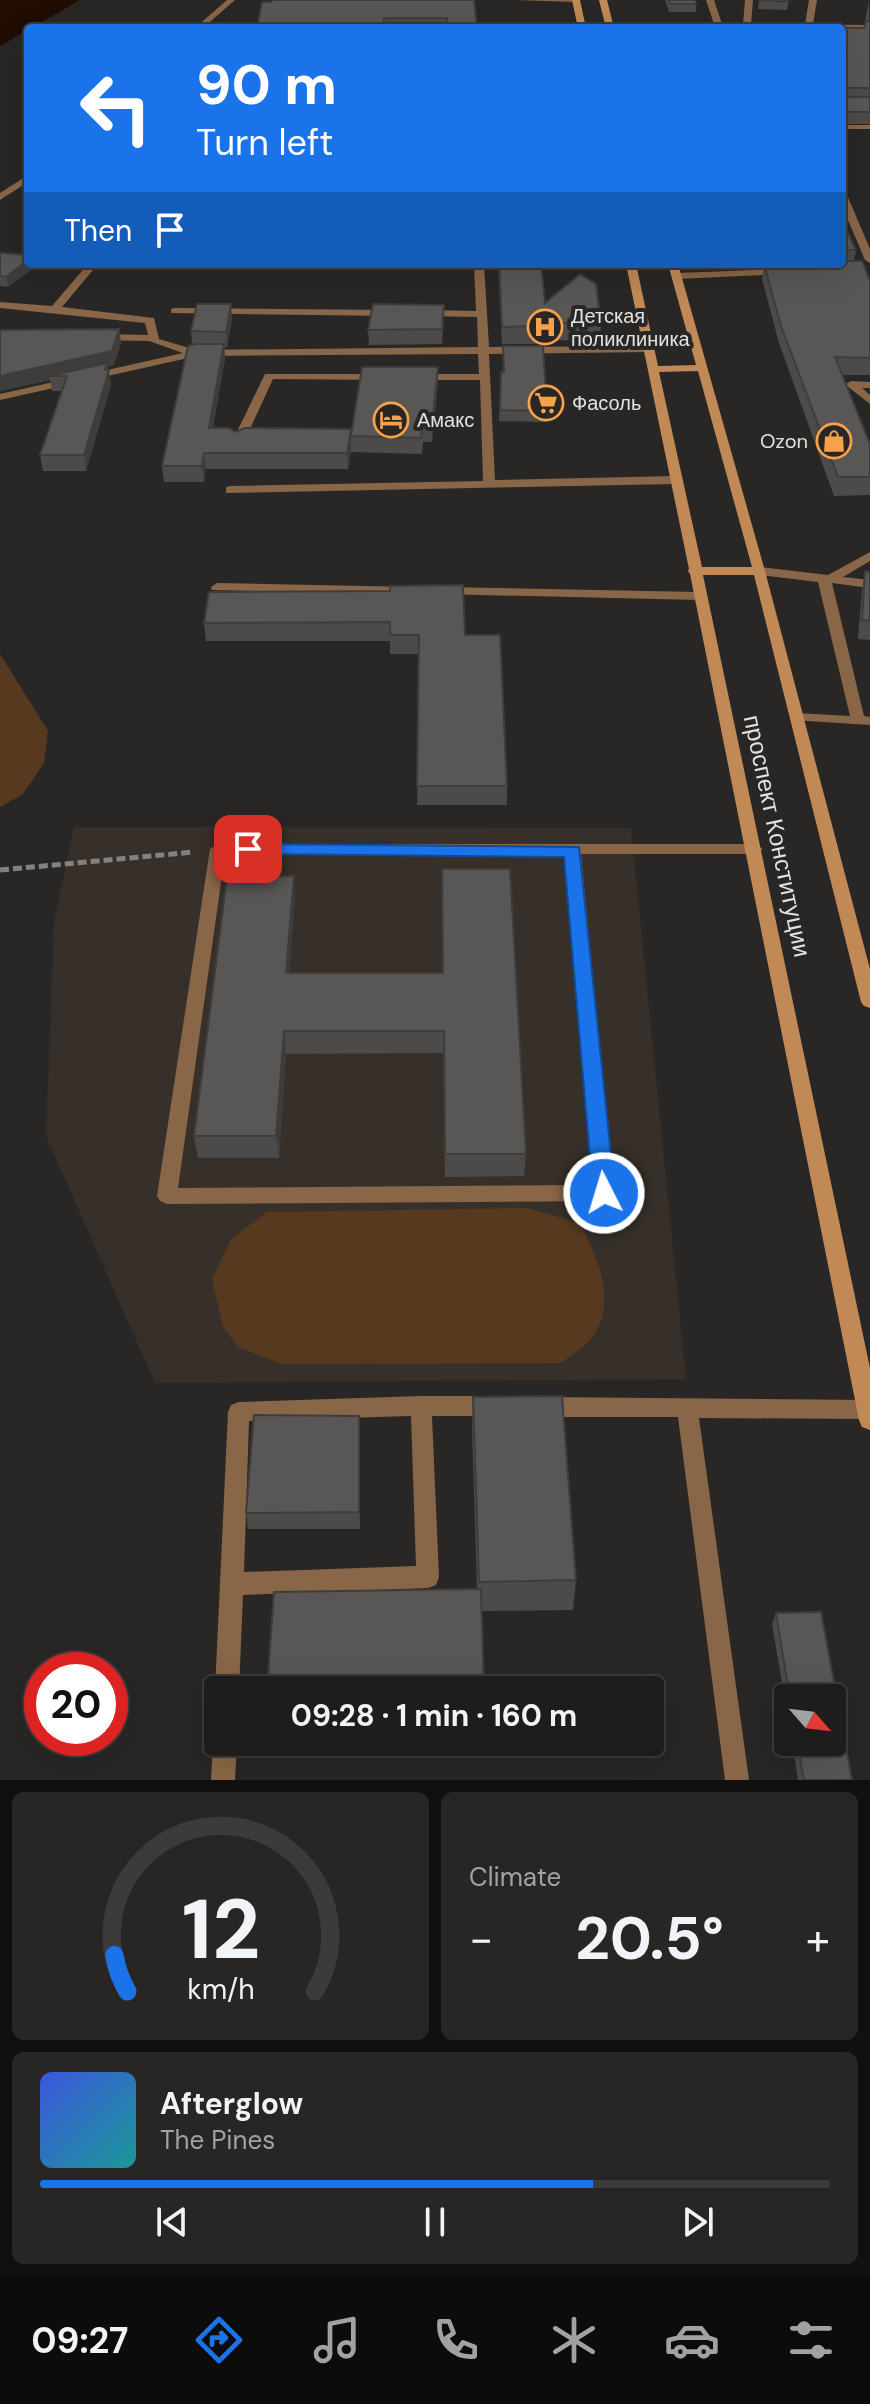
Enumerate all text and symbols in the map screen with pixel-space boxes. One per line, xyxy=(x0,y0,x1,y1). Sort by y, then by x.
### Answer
text: 90 m xyxy=(196,48,337,121)
icon: left xyxy=(64,56,168,160)
text: Turn left xyxy=(196,119,333,166)
icon: arrive xyxy=(148,208,192,252)
text: Then xyxy=(64,211,132,250)
place label: Детская поликлиника xyxy=(571,303,691,352)
hospital icon: Детская поликлиника xyxy=(526,308,564,346)
supermarket icon: Фасоль xyxy=(527,384,565,422)
place label: Фасоль xyxy=(572,390,641,416)
hotel icon: Амакс xyxy=(372,401,410,439)
place label: Амакс xyxy=(417,407,474,433)
shop icon: Ozon xyxy=(815,422,853,460)
place label: Ozon xyxy=(760,428,808,454)
street label: проспект Конституции xyxy=(737,712,818,960)
pin xyxy=(214,815,282,883)
icon: arrive xyxy=(226,827,270,871)
position arrow xyxy=(562,1151,646,1235)
speed limit sign: 20 xyxy=(24,1652,128,1756)
north arrow xyxy=(774,1684,846,1756)
map controls xyxy=(774,1684,846,1756)
text: 09:28 · 1 min · 160 m xyxy=(291,1696,577,1735)
text: Climate xyxy=(469,1860,561,1894)
text: 12 xyxy=(181,1875,260,1984)
text: 20.5° xyxy=(575,1899,724,1978)
text: − xyxy=(469,1910,493,1968)
text: + xyxy=(806,1910,830,1968)
text: km/h xyxy=(187,1971,254,2008)
text: Afterglow xyxy=(160,2084,303,2123)
text: The Pines xyxy=(160,2123,275,2157)
icon: previous xyxy=(150,2200,194,2244)
icon: pause xyxy=(413,2200,457,2244)
icon: next xyxy=(676,2200,720,2244)
icon: directions xyxy=(191,2312,247,2368)
icon: music xyxy=(309,2312,365,2368)
icon: phone xyxy=(428,2312,484,2368)
icon: climate xyxy=(546,2312,602,2368)
icon: car xyxy=(664,2312,720,2368)
icon: filters xyxy=(783,2312,839,2368)
text: 09:27 xyxy=(31,2317,128,2364)

